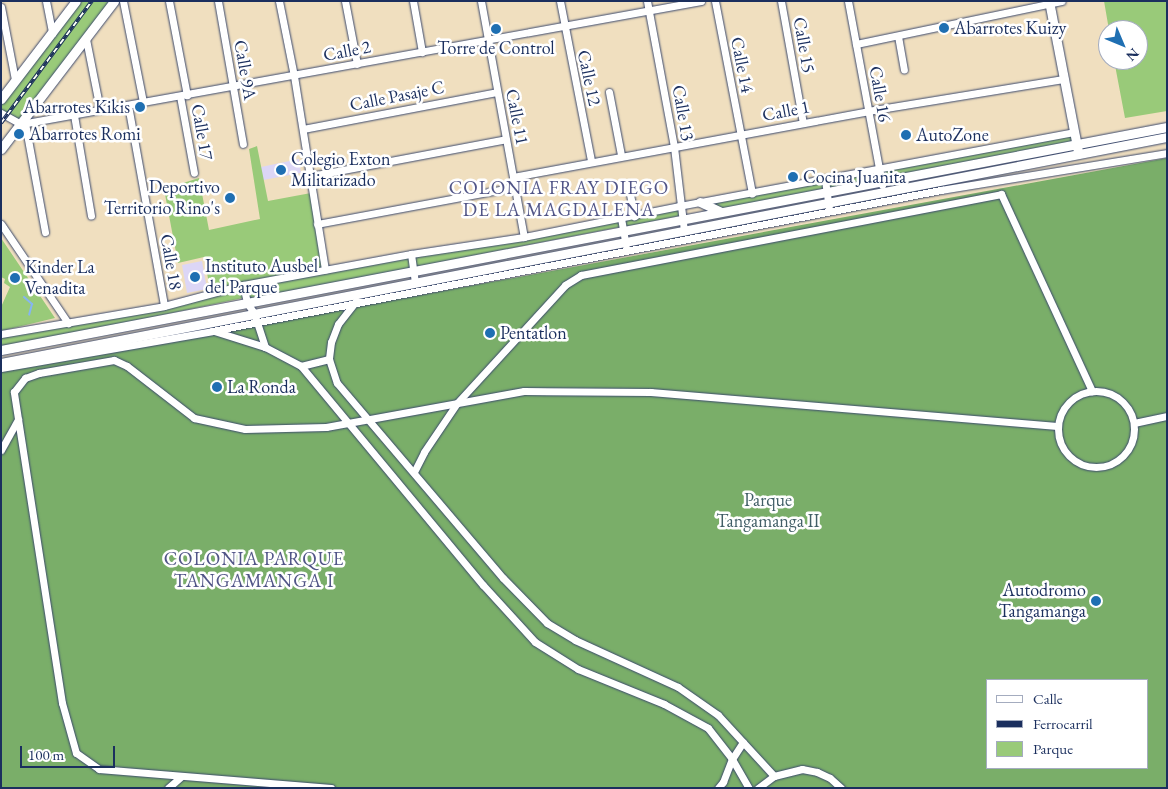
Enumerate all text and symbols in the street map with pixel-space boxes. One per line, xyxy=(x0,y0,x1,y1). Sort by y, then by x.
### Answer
street label: Calle 15 xyxy=(788,15,820,75)
place label: Abarrotes Kuizy xyxy=(954,17,1066,39)
north arrow xyxy=(1098,20,1148,70)
marker: Abarrotes Kuizy xyxy=(938,22,950,34)
marker: Torre de Control xyxy=(490,23,502,35)
street label: Calle 14 xyxy=(726,35,758,95)
street label: Calle 2 xyxy=(321,36,373,66)
place label: Torre de Control xyxy=(437,37,555,59)
street label: Calle 9A xyxy=(229,38,261,102)
text: N xyxy=(1123,45,1143,65)
street label: Calle 12 xyxy=(573,48,605,108)
street label: Calle 16 xyxy=(864,64,896,124)
street label: Calle Pasaje C xyxy=(348,76,446,116)
street label: Calle 13 xyxy=(667,83,699,143)
street label: Calle 11 xyxy=(501,87,533,147)
place label: Abarrotes Kikis xyxy=(23,96,130,118)
street label: Calle 1 xyxy=(760,96,812,126)
marker: Abarrotes Kikis xyxy=(134,101,146,113)
street label: Calle 17 xyxy=(186,102,218,162)
place label: Abarrotes Romi xyxy=(29,123,141,145)
place label: AutoZone xyxy=(916,124,989,146)
marker: Abarrotes Romi xyxy=(13,128,25,140)
marker: AutoZone xyxy=(900,129,912,141)
place label: Colegio Exton Militarizado xyxy=(291,149,390,192)
marker: Colegio Exton Militarizado xyxy=(275,164,287,176)
place label: Cocina Juanita xyxy=(803,166,906,188)
marker: Cocina Juanita xyxy=(787,171,799,183)
place label: Deportivo Territorio Rino's xyxy=(104,177,220,220)
district label: COLONIA FRAY DIEGO DE LA MAGDALENA xyxy=(447,177,671,221)
marker: Deportivo Territorio Rino's xyxy=(224,192,236,204)
street label: Calle 18 xyxy=(155,232,187,292)
place label: Instituto Ausbel del Parque xyxy=(205,256,318,298)
place label: Kinder La Venadita xyxy=(25,257,95,300)
marker: Instituto Ausbel del Parque xyxy=(189,271,201,283)
marker: Kinder La Venadita xyxy=(9,272,21,284)
place label: Pentatlon xyxy=(500,322,567,344)
marker: Pentatlon xyxy=(484,327,496,339)
place label: La Ronda xyxy=(227,376,296,398)
marker: La Ronda xyxy=(211,381,223,393)
park label: Parque Tangamanga II xyxy=(716,490,820,532)
district label: COLONIA PARQUE TANGAMANGA I xyxy=(162,548,346,592)
place label: Autodromo Tangamanga xyxy=(998,580,1086,622)
marker: Autodromo Tangamanga xyxy=(1090,595,1102,607)
legend xyxy=(986,679,1148,769)
text: Calle xyxy=(1033,689,1063,708)
text: Ferrocarril xyxy=(1033,714,1093,733)
scale bar xyxy=(22,736,118,768)
text: Parque xyxy=(1033,739,1073,758)
text: 100 m xyxy=(28,745,64,764)

